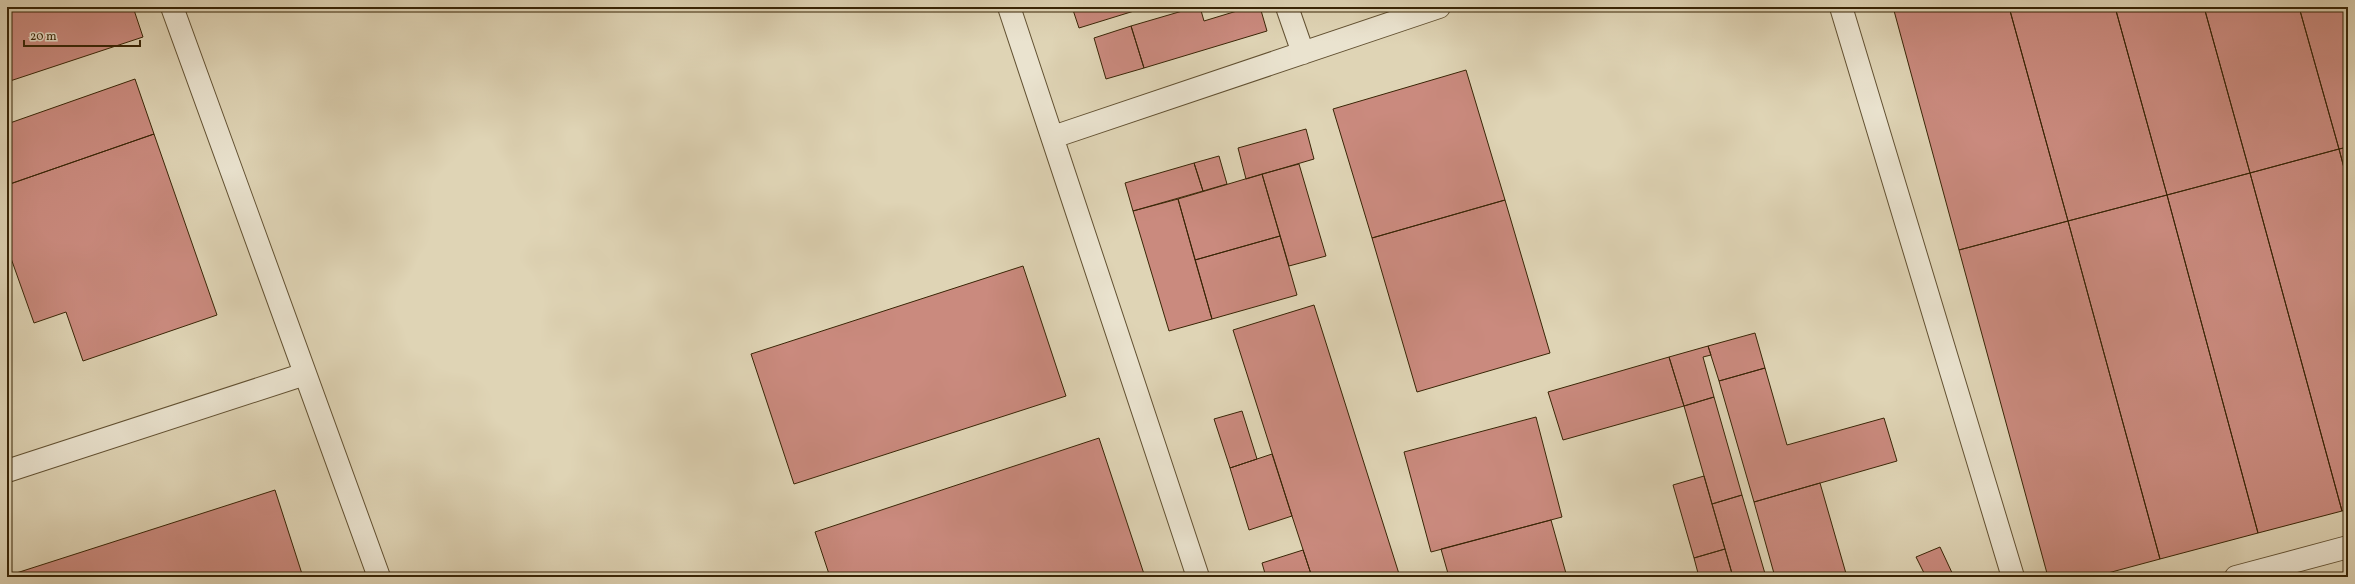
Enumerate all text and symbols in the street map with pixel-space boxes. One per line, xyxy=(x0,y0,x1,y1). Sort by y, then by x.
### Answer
scale bar xyxy=(24,22,140,48)
text: 20 m xyxy=(30,29,57,45)

